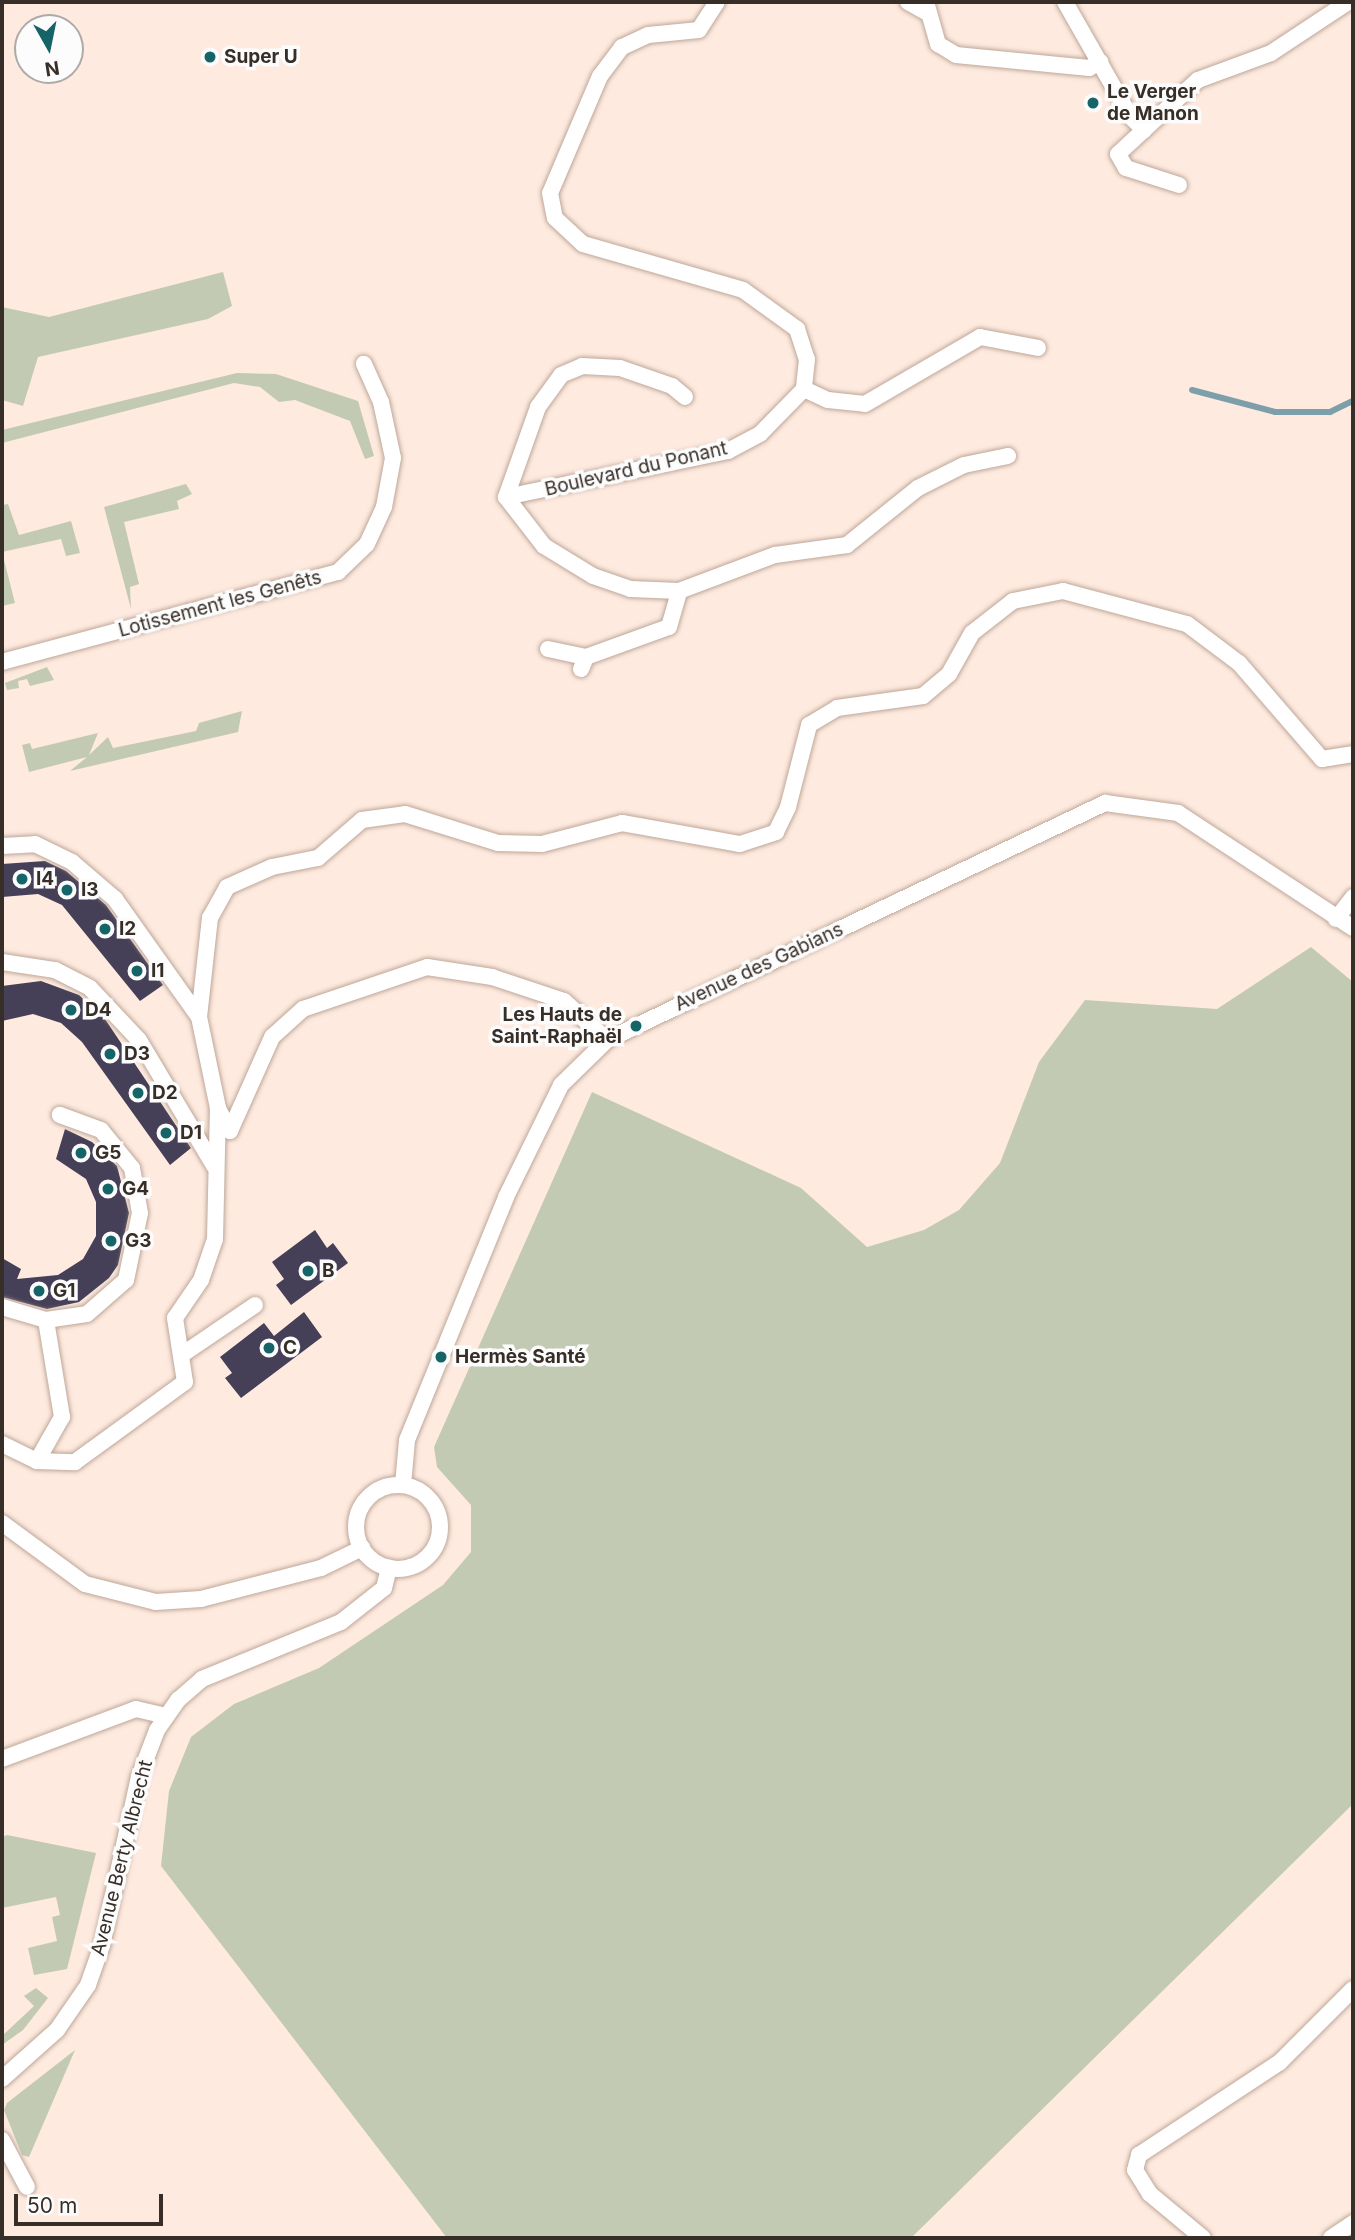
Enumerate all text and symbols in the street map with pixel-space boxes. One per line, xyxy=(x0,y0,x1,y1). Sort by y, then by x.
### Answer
north arrow xyxy=(14,14,84,84)
place label: Super U xyxy=(224,46,298,68)
marker: Super U xyxy=(202,49,218,65)
text: N xyxy=(43,56,61,81)
place label: Le Verger de Manon xyxy=(1107,81,1199,125)
marker: Le Verger de Manon xyxy=(1085,95,1101,111)
street label: Boulevard du Ponant xyxy=(543,437,729,501)
street label: Lotissement les Genêts xyxy=(116,566,324,642)
place label: I4 xyxy=(36,868,54,890)
marker: I4 xyxy=(14,871,30,887)
place label: I3 xyxy=(81,879,99,901)
marker: I3 xyxy=(59,882,75,898)
place label: I2 xyxy=(119,918,136,940)
street label: Avenue des Gabians xyxy=(671,918,847,1016)
marker: I2 xyxy=(97,921,113,937)
place label: I1 xyxy=(151,960,165,982)
marker: I1 xyxy=(129,963,145,979)
place label: D4 xyxy=(85,999,112,1021)
marker: D4 xyxy=(63,1002,79,1018)
place label: Les Hauts de Saint-Raphaël xyxy=(491,1004,622,1048)
marker: Les Hauts de Saint-Raphaël xyxy=(628,1018,644,1034)
place label: D3 xyxy=(124,1043,150,1065)
marker: D3 xyxy=(102,1046,118,1062)
place label: D2 xyxy=(152,1082,178,1104)
marker: D2 xyxy=(130,1085,146,1101)
place label: D1 xyxy=(180,1122,202,1144)
marker: D1 xyxy=(158,1125,174,1141)
place label: G5 xyxy=(95,1142,121,1164)
marker: G5 xyxy=(73,1145,89,1161)
place label: G4 xyxy=(122,1178,149,1200)
marker: G4 xyxy=(100,1181,116,1197)
place label: G3 xyxy=(125,1230,152,1252)
marker: G3 xyxy=(103,1233,119,1249)
place label: B xyxy=(322,1260,335,1282)
marker: B xyxy=(300,1263,316,1279)
place label: G1 xyxy=(53,1280,75,1302)
marker: G1 xyxy=(31,1283,47,1299)
place label: C xyxy=(283,1337,297,1359)
marker: C xyxy=(261,1340,277,1356)
place label: Hermès Santé xyxy=(455,1346,586,1368)
marker: Hermès Santé xyxy=(433,1349,449,1365)
street label: Avenue Berty Albrecht xyxy=(87,1758,157,1958)
scale bar xyxy=(18,2180,166,2224)
text: 50 m xyxy=(27,2193,77,2218)

